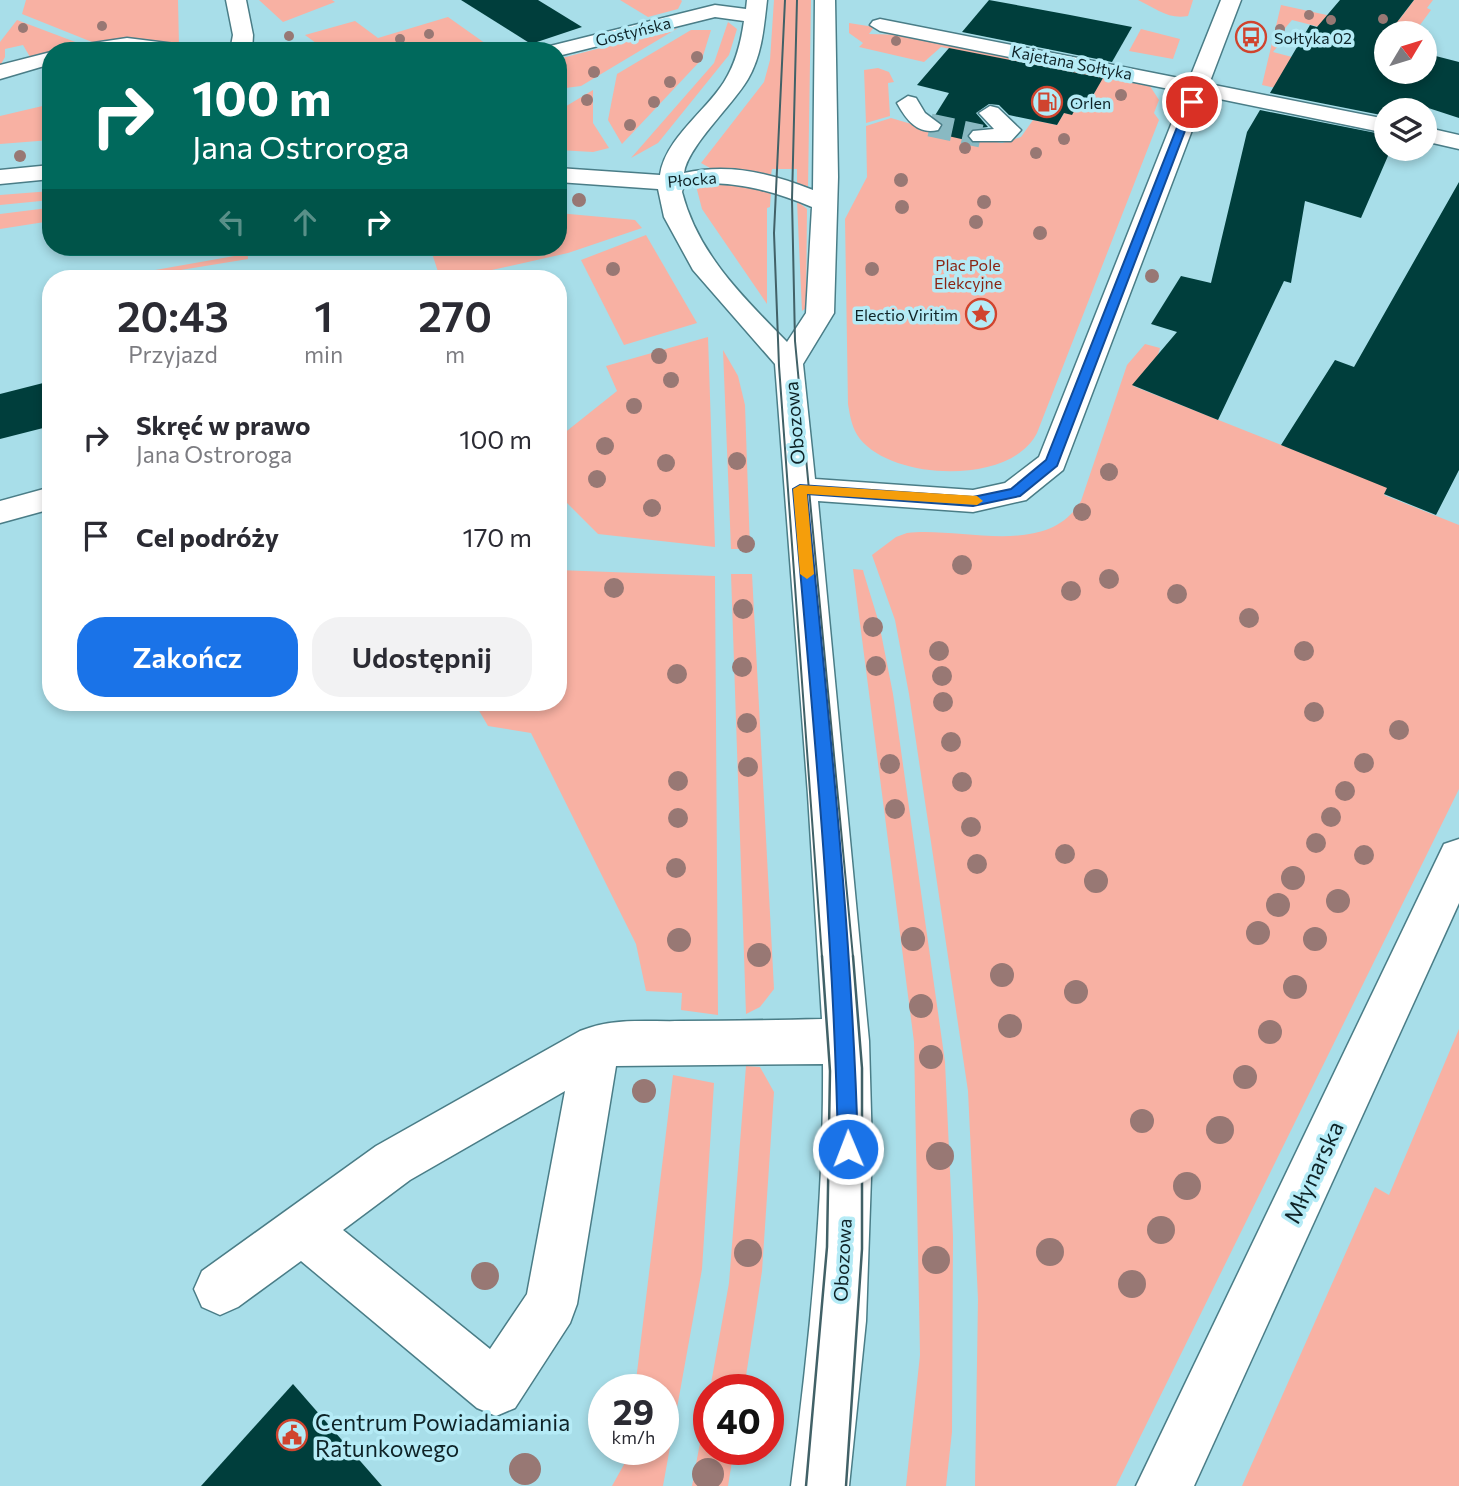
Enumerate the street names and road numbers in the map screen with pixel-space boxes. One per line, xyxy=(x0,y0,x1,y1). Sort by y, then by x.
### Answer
street label: Gostyńska xyxy=(593,13,673,49)
street label: Kajetana Sołtyka xyxy=(1010,41,1134,83)
street label: Płocka xyxy=(667,167,717,191)
street label: Obozowa xyxy=(779,380,809,466)
street label: Młynarska xyxy=(1277,1116,1349,1228)
street label: Obozowa xyxy=(828,1218,856,1302)

